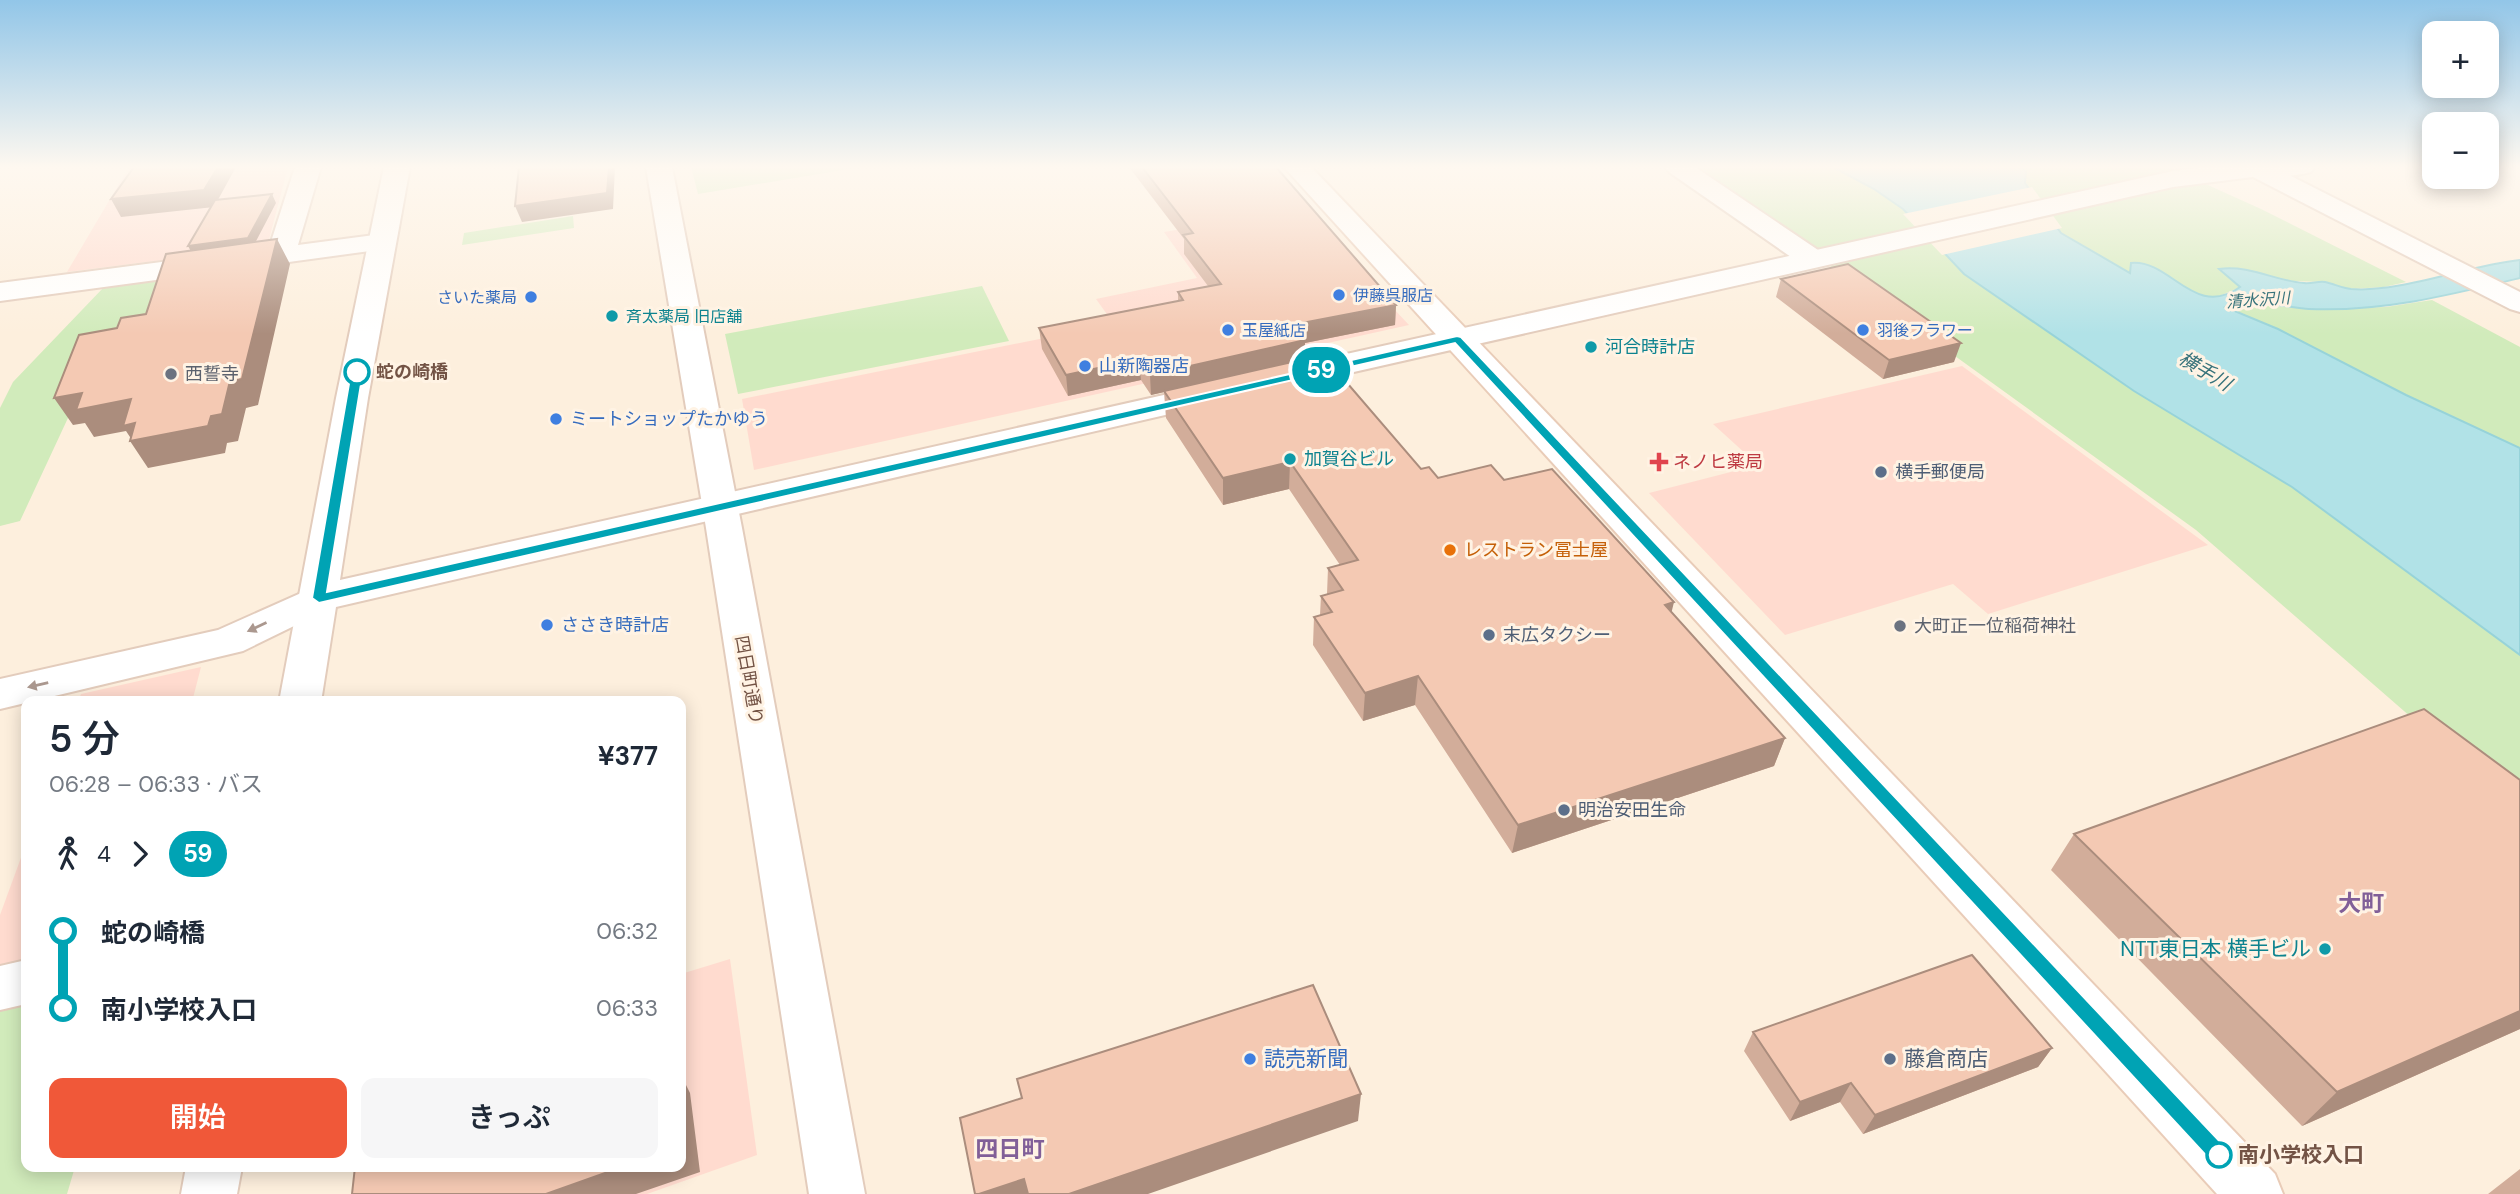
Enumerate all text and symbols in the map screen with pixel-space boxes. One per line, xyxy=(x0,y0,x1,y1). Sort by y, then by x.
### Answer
map controls xyxy=(2422,21,2499,189)
button: + xyxy=(2422,21,2499,98)
button: − xyxy=(2422,112,2499,189)
place label: 伊藤呉服店 xyxy=(1353,285,1433,306)
place label: さいた薬局 xyxy=(437,287,517,308)
marker: 伊藤呉服店 xyxy=(1331,287,1347,303)
water label: 清水沢川 xyxy=(2225,287,2293,313)
marker: さいた薬局 xyxy=(523,289,539,305)
place label: 斉太薬局 旧店舗 xyxy=(626,306,742,327)
marker: 斉太薬局 旧店舗 xyxy=(604,308,620,324)
place label: 玉屋紙店 xyxy=(1242,320,1306,341)
place label: 羽後フラワー xyxy=(1877,320,1973,341)
marker: 玉屋紙店 xyxy=(1220,322,1236,338)
marker: 羽後フラワー xyxy=(1855,322,1871,338)
place label: 河合時計店 xyxy=(1605,335,1695,359)
marker: 河合時計店 xyxy=(1583,339,1599,355)
water label: 横手川 xyxy=(2174,346,2238,397)
line badge: 59 xyxy=(1290,347,1352,393)
place label: 山新陶器店 xyxy=(1099,354,1189,378)
text: 59 xyxy=(1306,354,1336,385)
marker: 山新陶器店 xyxy=(1077,358,1093,374)
marker: 蛇の崎橋 xyxy=(344,359,370,385)
place label: 蛇の崎橋 xyxy=(376,360,448,384)
place label: 西誓寺 xyxy=(185,362,239,386)
marker: 西誓寺 xyxy=(163,366,179,382)
place label: ミートショップたかゆう xyxy=(570,407,768,431)
marker: ミートショップたかゆう xyxy=(548,411,564,427)
place label: 加賀谷ビル xyxy=(1304,447,1394,471)
place label: ネノヒ薬局 xyxy=(1673,450,1763,474)
marker: 加賀谷ビル xyxy=(1282,451,1298,467)
marker: ネノヒ薬局 xyxy=(1651,454,1667,470)
place label: 横手郵便局 xyxy=(1895,460,1985,484)
marker: 横手郵便局 xyxy=(1873,464,1889,480)
place label: レストラン冨士屋 xyxy=(1464,538,1608,562)
marker: レストラン冨士屋 xyxy=(1442,542,1458,558)
place label: ささき時計店 xyxy=(561,613,669,637)
place label: 大町正一位稲荷神社 xyxy=(1914,614,2076,638)
marker: ささき時計店 xyxy=(539,617,555,633)
marker: 大町正一位稲荷神社 xyxy=(1892,618,1908,634)
one-way arrow xyxy=(247,622,267,633)
place label: 末広タクシー xyxy=(1503,623,1611,647)
marker: 末広タクシー xyxy=(1481,627,1497,643)
street label: 四日町通り xyxy=(729,634,769,726)
one-way arrow xyxy=(27,680,49,691)
text: 5 分 xyxy=(49,714,120,764)
text: ¥377 xyxy=(598,739,658,773)
text: 06:28 – 06:33 · バス xyxy=(49,769,263,799)
place label: 明治安田生命 xyxy=(1578,798,1686,822)
marker: 明治安田生命 xyxy=(1556,802,1572,818)
icon: walk xyxy=(49,835,87,873)
icon: forward xyxy=(121,835,159,873)
text: 59 xyxy=(183,838,213,869)
text: 4 xyxy=(97,839,111,869)
district label: 大町 xyxy=(2338,888,2384,918)
text: 蛇の崎橋 xyxy=(101,916,205,950)
text: 06:32 xyxy=(596,916,658,946)
place label: NTT東日本 横手ビル xyxy=(2120,935,2311,963)
marker: NTT東日本 横手ビル xyxy=(2317,941,2333,957)
text: 南小学校入口 xyxy=(101,993,257,1027)
text: 06:33 xyxy=(596,993,658,1023)
place label: 読売新聞 xyxy=(1264,1045,1348,1073)
place label: 藤倉商店 xyxy=(1904,1045,1988,1073)
marker: 読売新聞 xyxy=(1242,1051,1258,1067)
marker: 藤倉商店 xyxy=(1882,1051,1898,1067)
button: 開始 xyxy=(49,1078,347,1158)
button: きっぷ xyxy=(361,1078,658,1158)
district label: 四日町 xyxy=(976,1134,1045,1164)
place label: 南小学校入口 xyxy=(2238,1141,2364,1169)
marker: 南小学校入口 xyxy=(2206,1142,2232,1168)

